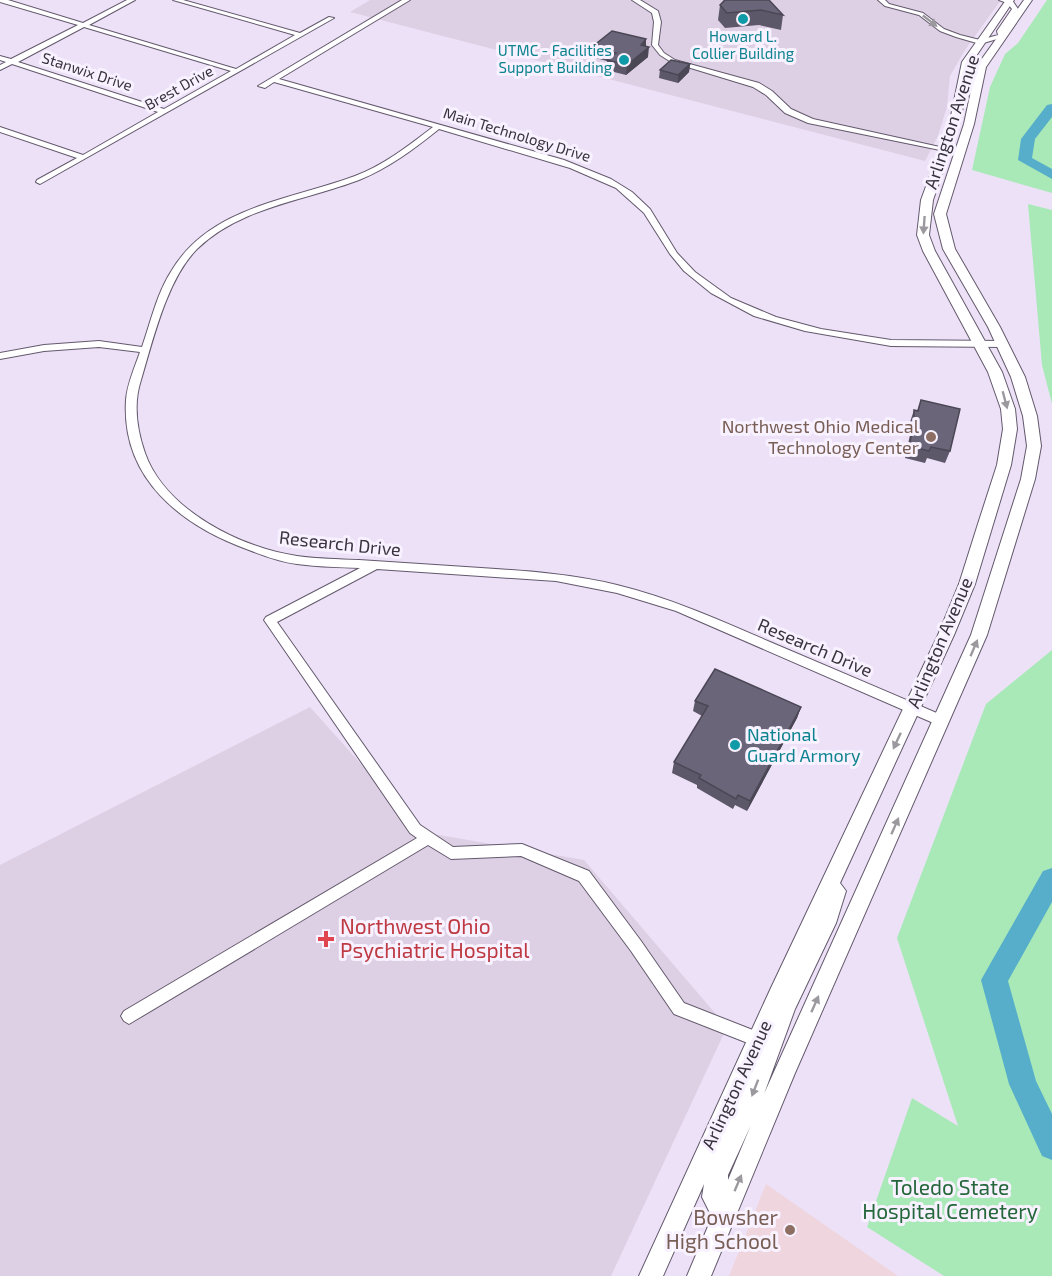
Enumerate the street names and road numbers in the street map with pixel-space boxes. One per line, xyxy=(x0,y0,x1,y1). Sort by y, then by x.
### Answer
street label: Stanwix Drive xyxy=(40,48,135,94)
street label: Arlington Avenue xyxy=(919,52,983,192)
street label: Brest Drive xyxy=(141,61,216,113)
street label: Main Technology Drive xyxy=(441,103,593,165)
street label: Research Drive xyxy=(278,526,402,560)
street label: Arlington Avenue xyxy=(902,574,977,711)
street label: Research Drive xyxy=(755,613,876,681)
street label: Arlington Avenue xyxy=(697,1016,776,1153)

